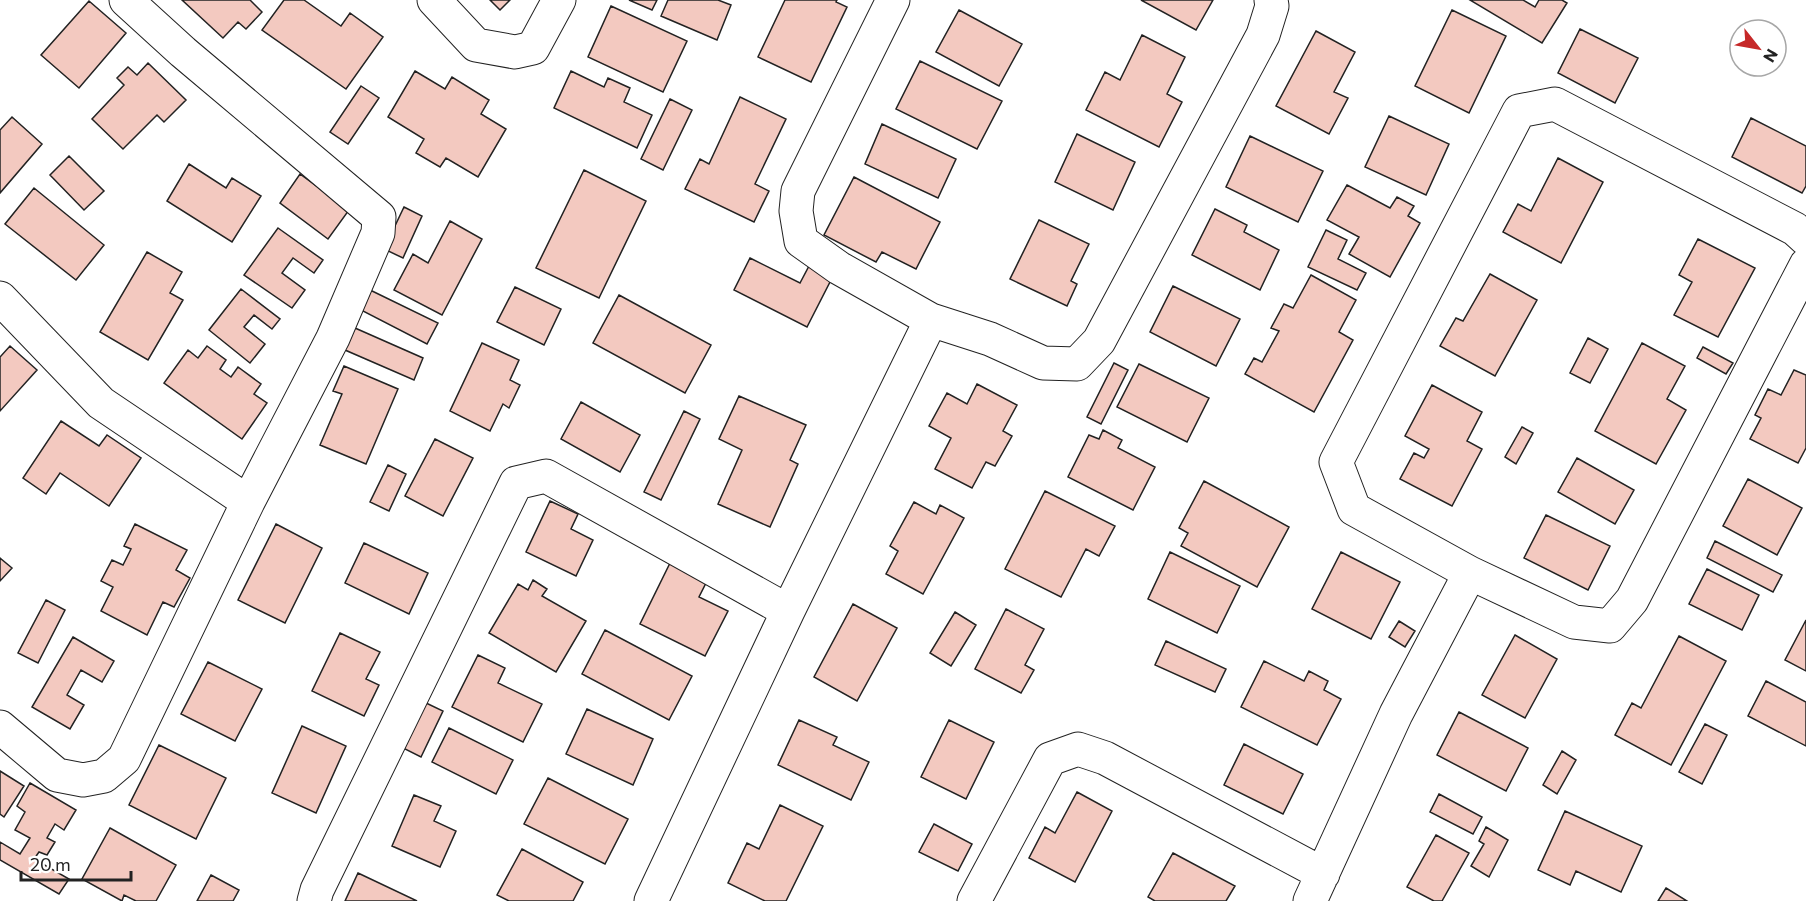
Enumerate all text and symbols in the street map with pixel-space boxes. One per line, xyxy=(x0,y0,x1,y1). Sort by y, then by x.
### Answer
north arrow xyxy=(1728,18,1788,78)
text: N xyxy=(1760,46,1783,66)
scale bar xyxy=(21,844,130,882)
text: 20 m xyxy=(30,853,71,875)

